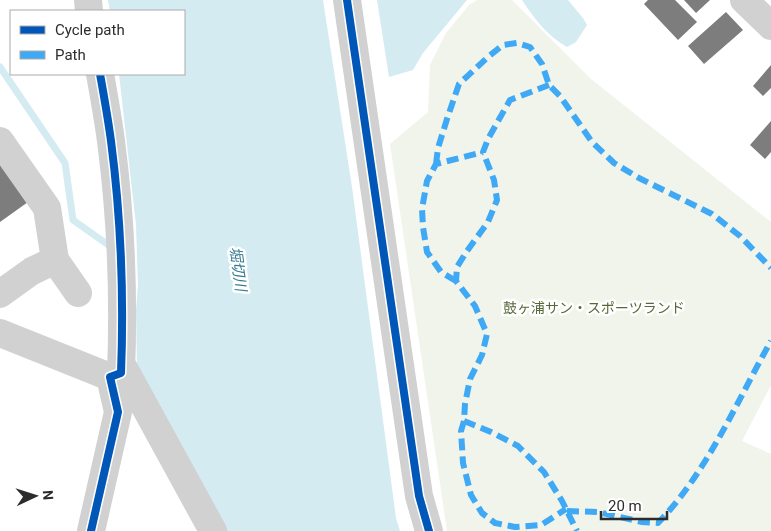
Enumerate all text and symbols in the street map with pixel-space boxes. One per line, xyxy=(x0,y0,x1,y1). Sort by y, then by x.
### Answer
legend xyxy=(10,10,185,75)
text: Cycle path xyxy=(55,21,125,39)
text: Path xyxy=(55,46,86,64)
water label: 堀切川 xyxy=(226,245,250,295)
park label: 鼓ヶ浦サン・スポーツランド xyxy=(503,300,685,316)
north arrow xyxy=(10,471,60,521)
scale bar xyxy=(601,488,667,520)
text: N xyxy=(40,490,56,501)
text: 20 m xyxy=(608,497,642,515)

